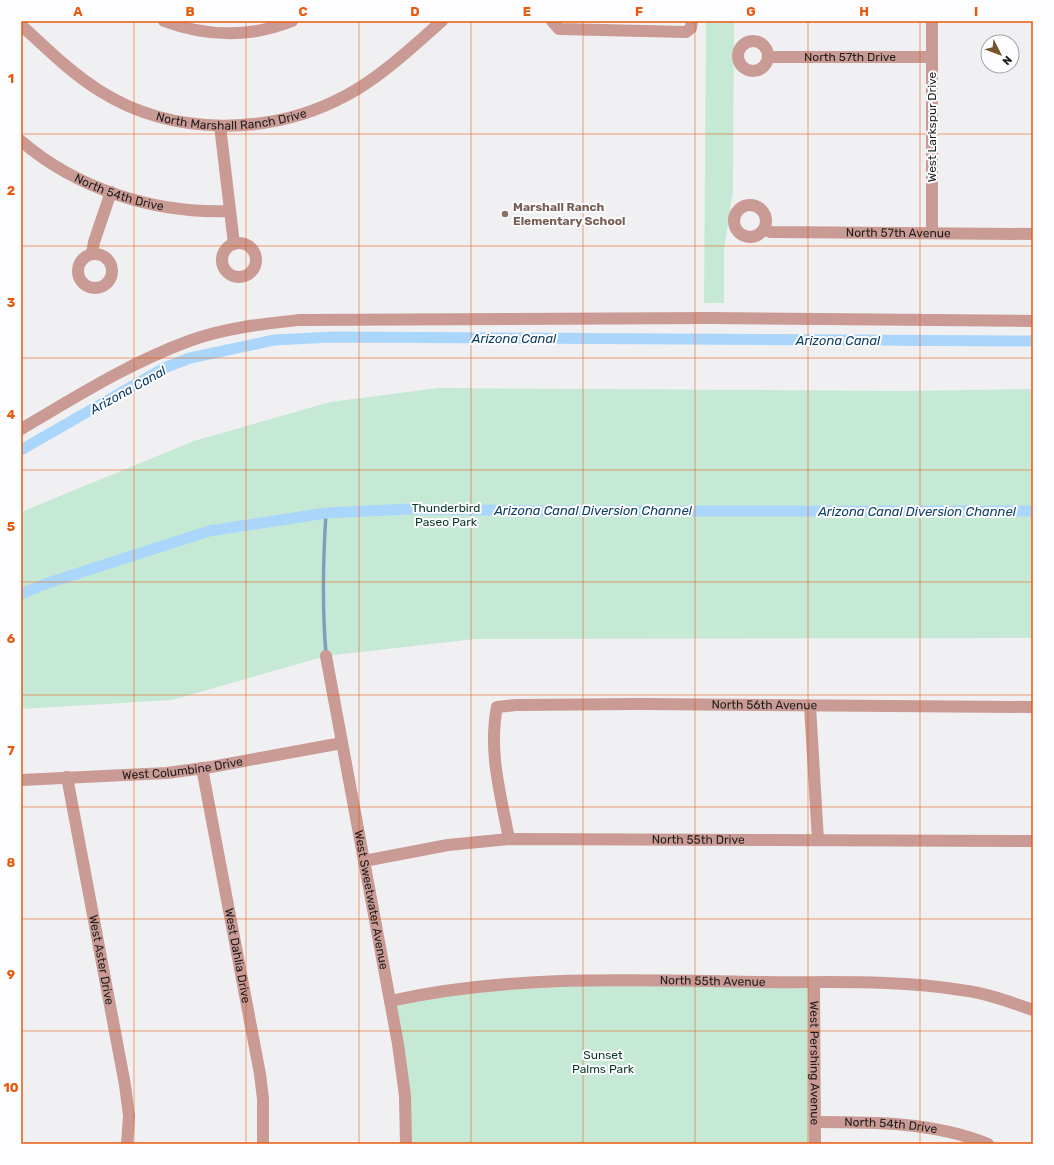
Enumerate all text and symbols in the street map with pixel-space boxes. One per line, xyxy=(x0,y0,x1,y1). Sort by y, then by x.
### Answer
text: A xyxy=(73,4,83,19)
text: B xyxy=(185,4,195,19)
text: C xyxy=(298,4,308,19)
text: D xyxy=(410,4,420,19)
text: E xyxy=(523,4,531,19)
text: F xyxy=(635,4,643,19)
text: G xyxy=(746,4,756,19)
text: H xyxy=(859,4,869,19)
text: I xyxy=(974,4,978,19)
north arrow xyxy=(980,34,1020,74)
street label: North 57th Drive xyxy=(804,50,896,64)
text: N xyxy=(1000,53,1015,68)
text: 1 xyxy=(8,71,14,86)
street label: West Larkspur Drive xyxy=(925,72,939,182)
street label: North Marshall Ranch Drive xyxy=(155,106,308,133)
street label: North 54th Drive xyxy=(72,171,165,213)
text: 2 xyxy=(7,183,15,198)
place label: Marshall Ranch Elementary School xyxy=(513,200,625,228)
marker: Marshall Ranch Elementary School xyxy=(500,209,510,219)
street label: North 57th Avenue xyxy=(846,226,951,240)
text: 3 xyxy=(7,295,16,310)
water label: Arizona Canal xyxy=(471,331,557,346)
water label: Arizona Canal xyxy=(795,333,881,348)
water label: Arizona Canal xyxy=(87,363,169,418)
text: 4 xyxy=(7,407,16,422)
park label: Thunderbird Paseo Park xyxy=(412,501,480,529)
water label: Arizona Canal Diversion Channel xyxy=(493,503,693,518)
water label: Arizona Canal Diversion Channel xyxy=(817,504,1017,519)
text: 5 xyxy=(7,519,15,534)
text: 6 xyxy=(7,631,16,646)
street label: North 56th Avenue xyxy=(711,698,818,712)
text: 7 xyxy=(7,743,15,758)
street label: West Columbine Drive xyxy=(122,754,244,782)
street label: West Sweetwater Avenue xyxy=(351,829,391,971)
street label: North 55th Drive xyxy=(652,833,745,847)
text: 8 xyxy=(7,855,16,870)
street label: West Dahlia Drive xyxy=(222,907,253,1005)
street label: West Aster Drive xyxy=(86,914,117,1006)
text: 9 xyxy=(7,967,15,982)
street label: North 55th Avenue xyxy=(660,973,766,989)
street label: West Pershing Avenue xyxy=(807,1001,822,1125)
park label: Sunset Palms Park xyxy=(572,1048,635,1076)
text: 10 xyxy=(3,1080,19,1095)
street label: North 54th Drive xyxy=(844,1115,939,1136)

